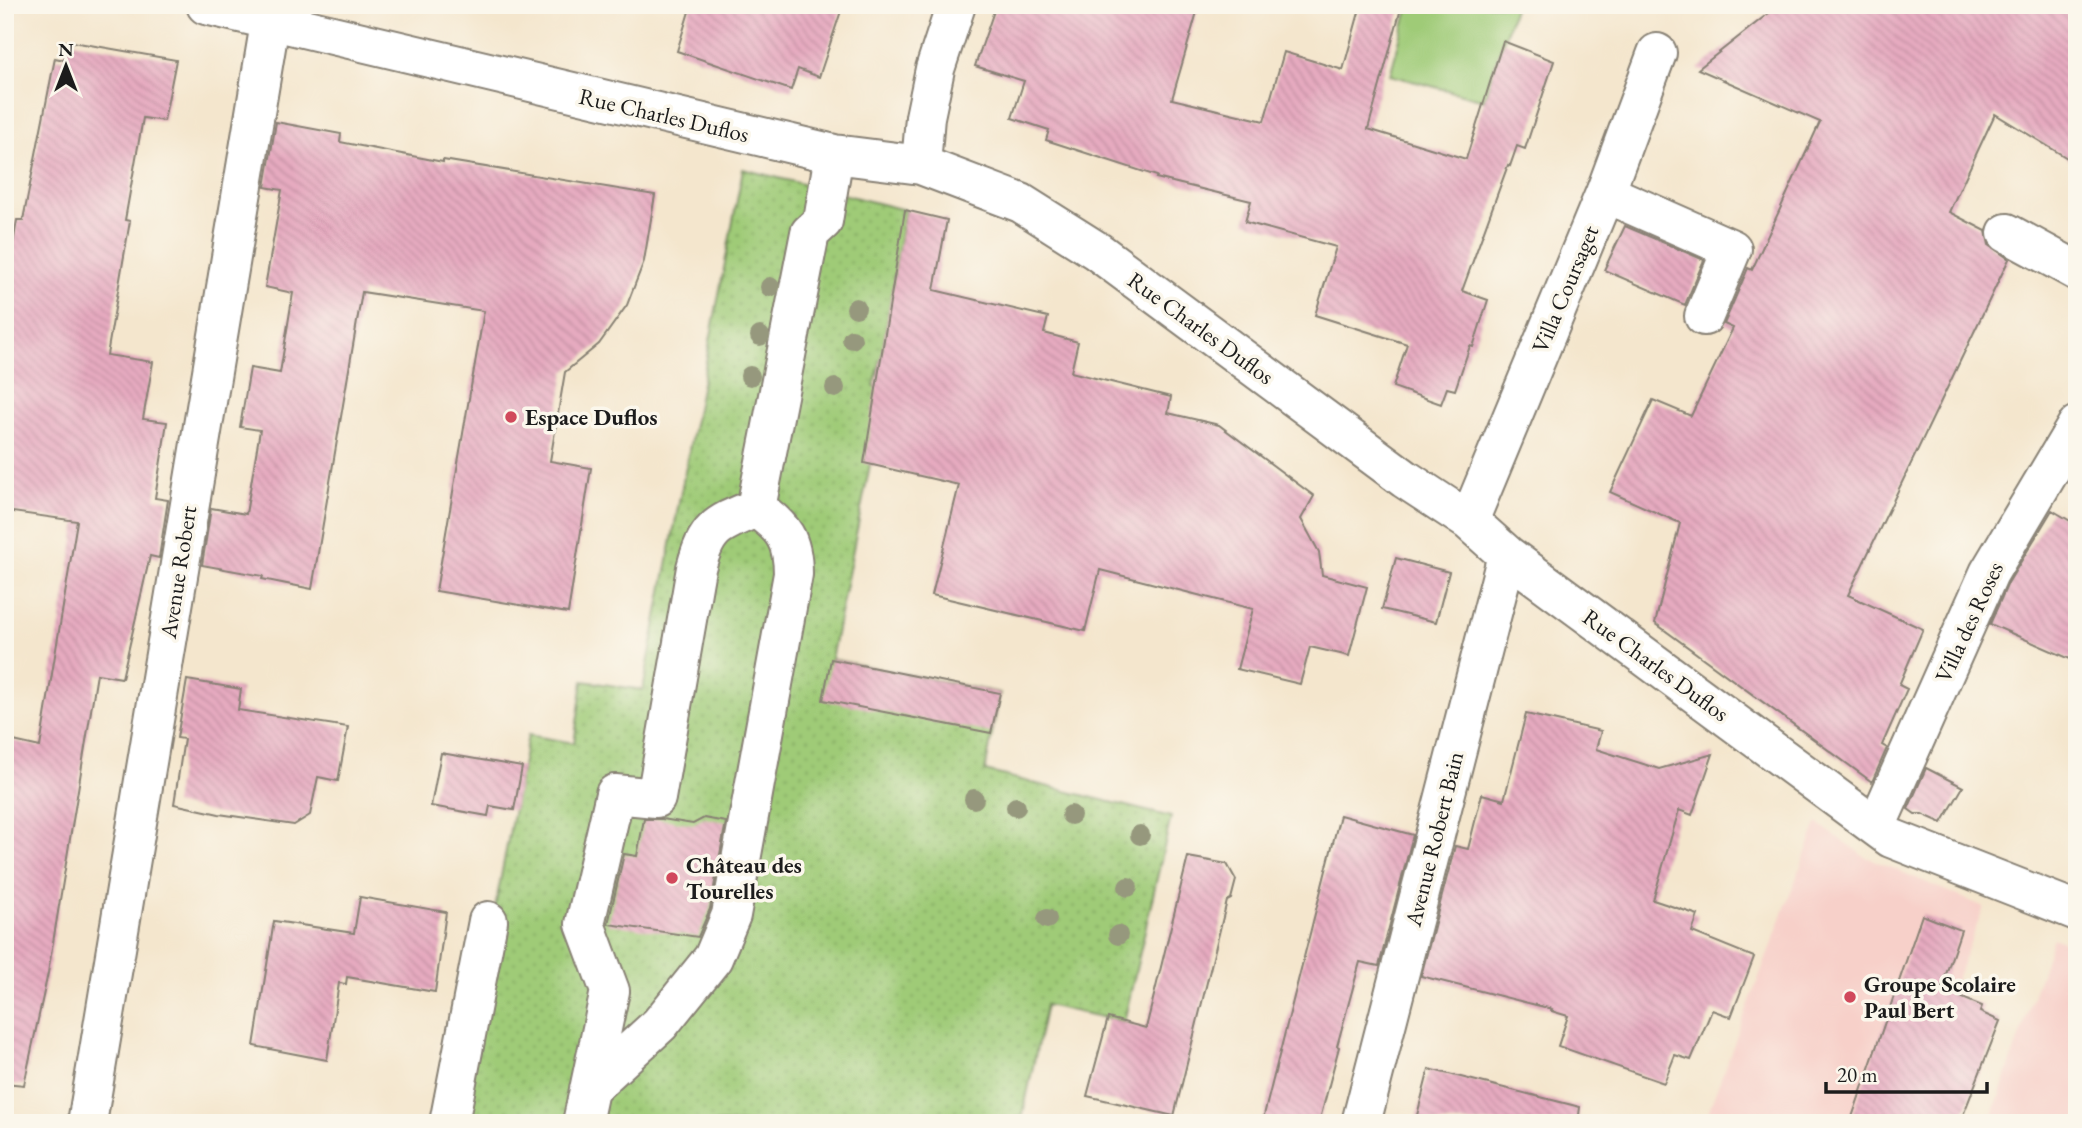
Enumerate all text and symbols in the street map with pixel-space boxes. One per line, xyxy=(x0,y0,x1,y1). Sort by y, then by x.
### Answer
north arrow xyxy=(32,32,102,102)
text: N xyxy=(58,37,74,62)
street label: Rue Charles Duflos xyxy=(576,81,752,149)
street label: Villa Coursaget xyxy=(1525,220,1606,357)
street label: Rue Charles Duflos xyxy=(1122,265,1280,391)
place label: Espace Duflos xyxy=(525,402,658,432)
marker: Espace Duflos xyxy=(503,409,519,425)
street label: Avenue Robert xyxy=(153,503,203,642)
street label: Villa des Roses xyxy=(1928,557,2010,687)
street label: Rue Charles Duflos xyxy=(1577,602,1735,728)
street label: Avenue Robert Bain xyxy=(1398,748,1470,931)
place label: Château des Tourelles xyxy=(686,850,802,906)
marker: Château des Tourelles xyxy=(664,870,680,886)
place label: Groupe Scolaire Paul Bert xyxy=(1864,969,2016,1025)
marker: Groupe Scolaire Paul Bert xyxy=(1842,989,1858,1005)
scale bar xyxy=(1826,1051,1988,1095)
text: 20 m xyxy=(1837,1061,1878,1088)

